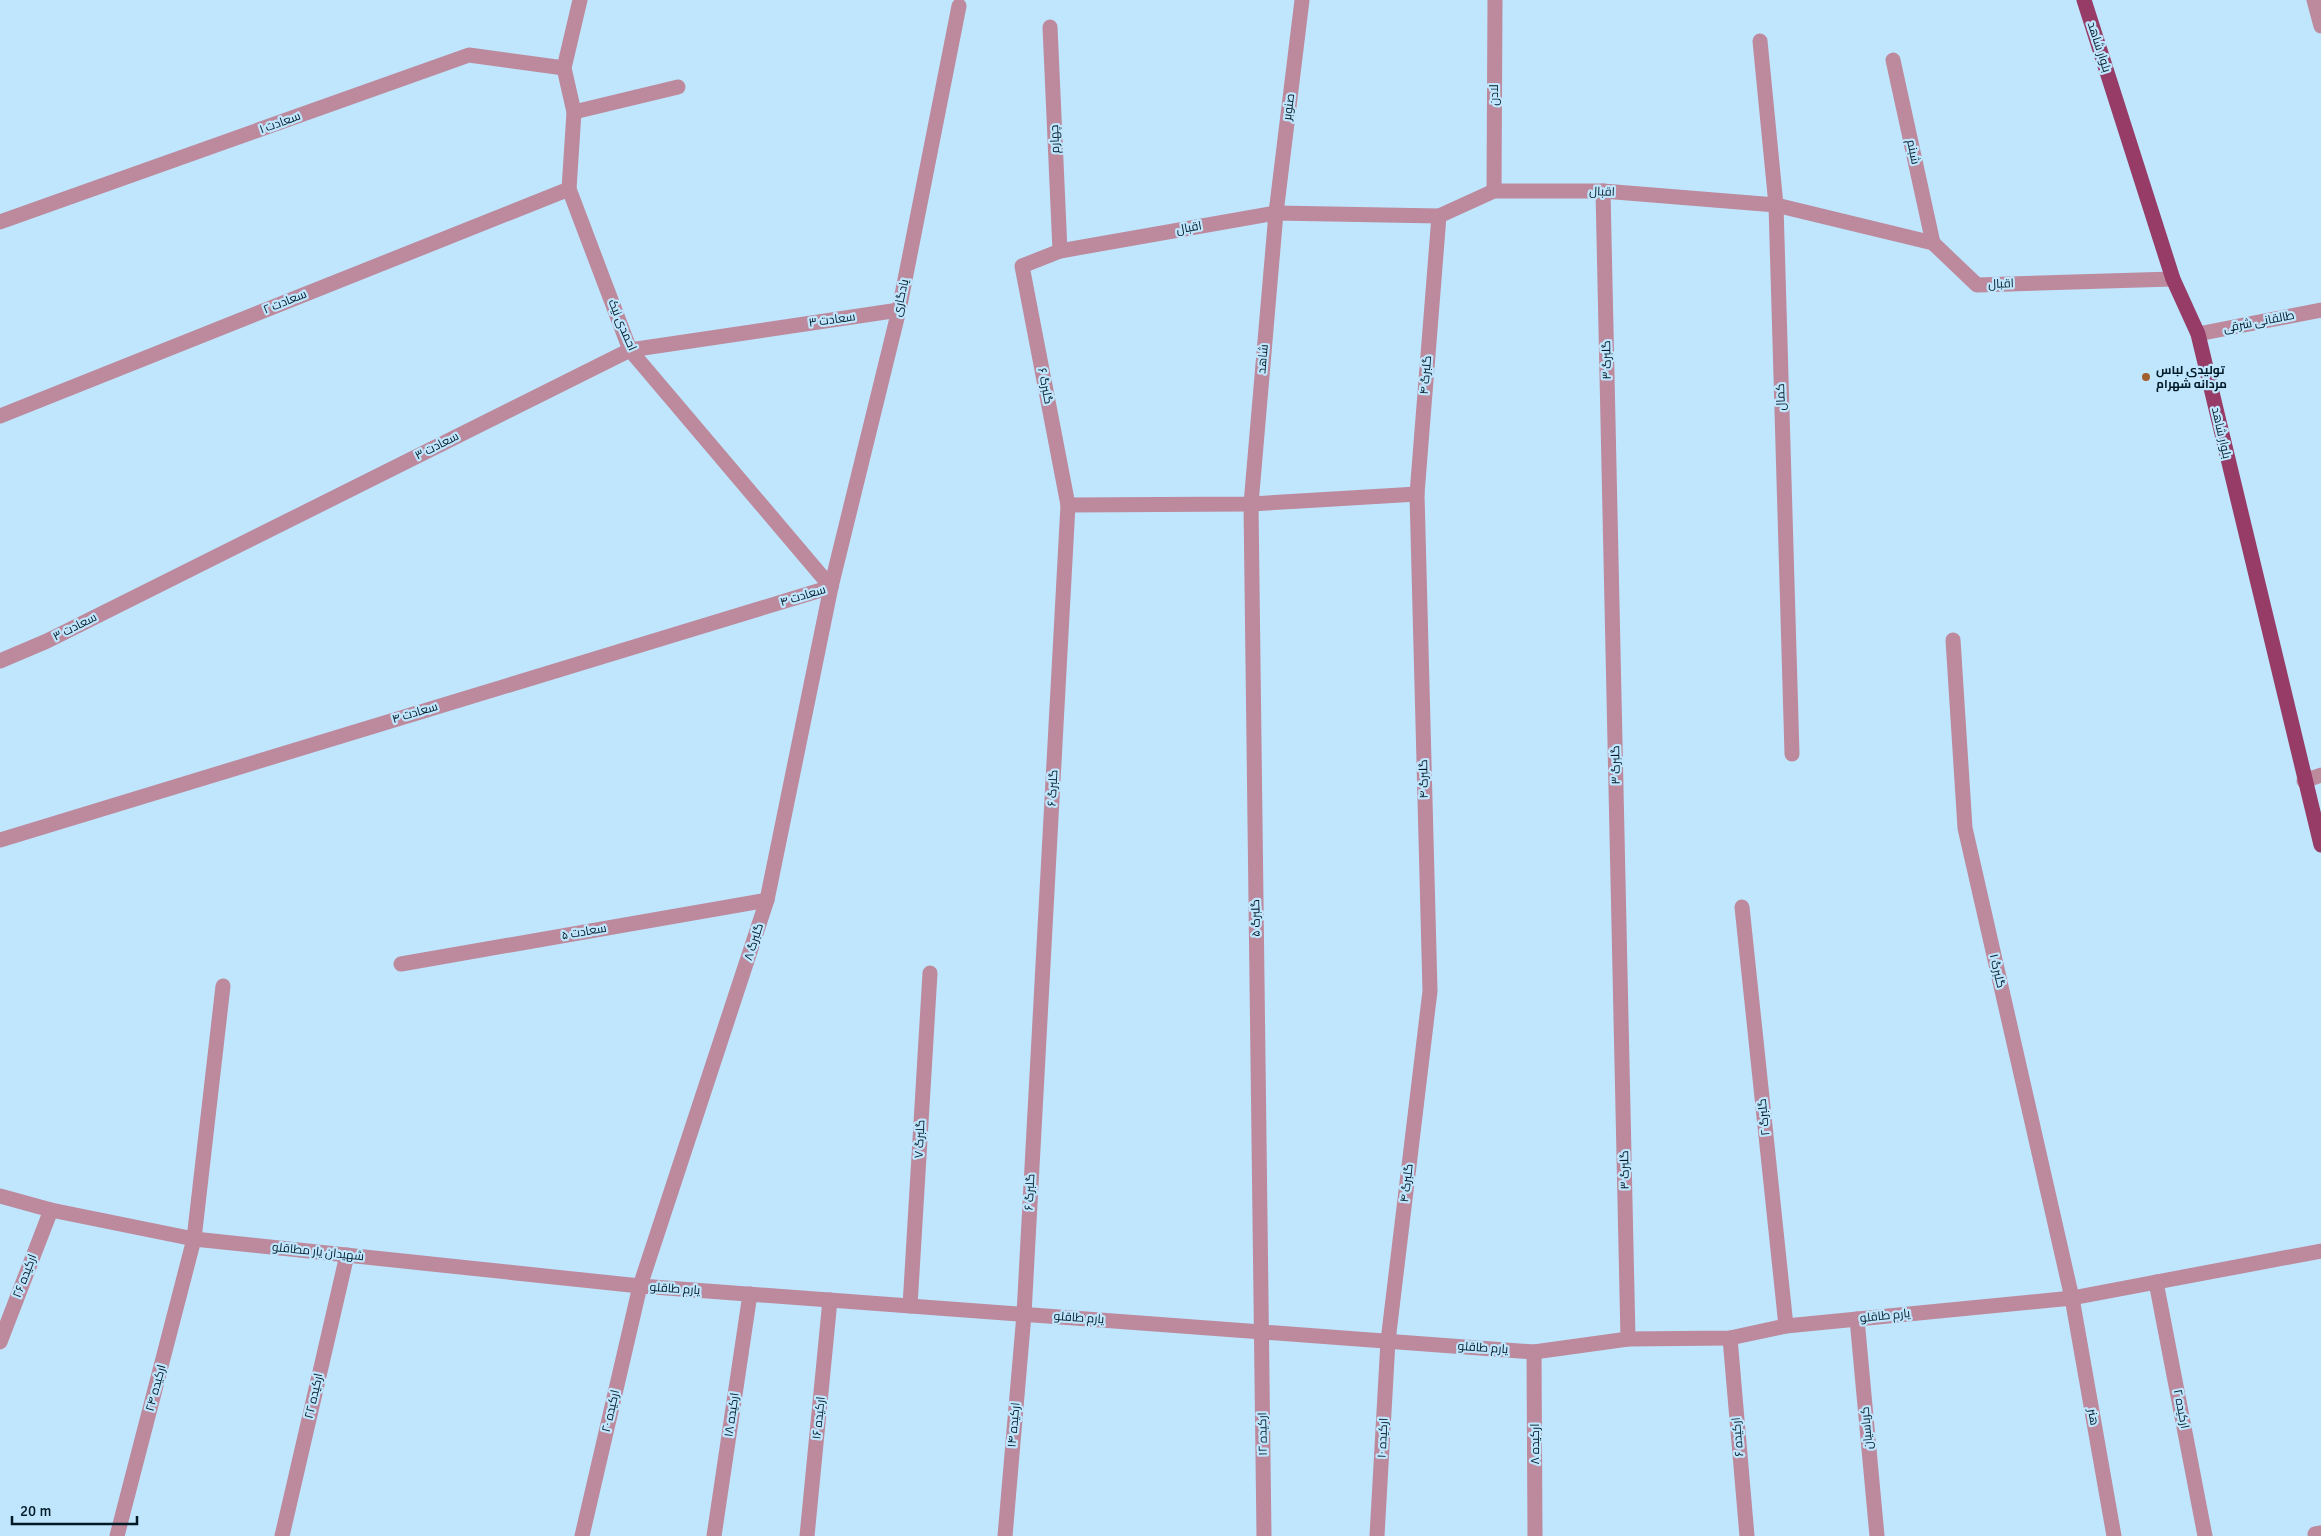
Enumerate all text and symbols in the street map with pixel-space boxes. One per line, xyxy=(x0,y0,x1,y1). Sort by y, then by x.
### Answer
street label: بلوار شاهد xyxy=(2084,20,2114,74)
street label: لادن xyxy=(1487,84,1502,106)
street label: صنوبر xyxy=(1280,93,1298,122)
street label: سعادت ۱ xyxy=(257,109,303,137)
street label: چهارم xyxy=(1047,124,1064,154)
street label: شبنم xyxy=(1903,138,1923,166)
street label: اقبال xyxy=(1589,184,1615,200)
street label: اقبال xyxy=(1175,218,1203,238)
street label: اقبال xyxy=(1988,276,2014,292)
street label: یادگاری xyxy=(890,277,912,318)
street label: سعادت ۲ xyxy=(261,287,309,317)
street label: احمدی نیک xyxy=(604,297,640,353)
street label: طالقانی شرقی xyxy=(2222,308,2296,336)
street label: سعادت ۳ xyxy=(808,309,856,331)
street label: گلبرگ ۳ xyxy=(1599,340,1615,380)
street label: شاهد xyxy=(1254,344,1272,374)
street label: گلبرگ ۴ xyxy=(1417,355,1435,395)
place label: تولیدی لباس مردانه شهرام xyxy=(2156,363,2227,392)
street label: گلبرگ ۶ xyxy=(1034,367,1056,405)
marker: تولیدی لباس مردانه شهرام xyxy=(2140,371,2152,383)
street label: کمال xyxy=(1773,383,1789,411)
street label: بلوار شاهد xyxy=(2208,406,2234,460)
street label: سعادت ۳ xyxy=(413,429,461,463)
street label: سعادت ۴ xyxy=(778,582,828,610)
street label: سعادت ۳ xyxy=(51,610,99,644)
street label: سعادت ۴ xyxy=(390,699,440,727)
street label: گلبرگ ۳ xyxy=(1608,745,1624,785)
street label: گلبرگ ۴ xyxy=(1416,759,1432,799)
street label: گلبرگ ۶ xyxy=(1045,769,1061,807)
street label: گلبرگ ۵ xyxy=(1248,899,1264,937)
street label: سعادت ۵ xyxy=(560,921,608,943)
street label: گلبرگ ۸ xyxy=(741,921,767,963)
street label: گلبرگ ۱ xyxy=(1986,952,2008,990)
street label: گلبرگ ۲ xyxy=(1755,1098,1773,1136)
street label: گلبرگ ۷ xyxy=(912,1119,928,1159)
street label: گلبرگ ۳ xyxy=(1617,1150,1633,1190)
street label: گلبرگ ۴ xyxy=(1397,1163,1417,1203)
street label: گلبرگ ۶ xyxy=(1022,1173,1038,1211)
street label: شهیدان یار مطاقلو xyxy=(271,1240,365,1264)
street label: ارکیده ۲۶ xyxy=(10,1252,40,1300)
street label: یارم طاقلو xyxy=(649,1280,701,1298)
street label: یارم طاقلو xyxy=(1859,1306,1912,1326)
street label: یارم طاقلو xyxy=(1053,1309,1105,1327)
street label: یارم طاقلو xyxy=(1457,1339,1509,1357)
street label: ارکیده ۲۴ xyxy=(143,1363,169,1413)
street label: ارکیده ۲۲ xyxy=(302,1372,326,1420)
street label: ارکیده ۲۰ xyxy=(599,1388,623,1434)
street label: ارکیده ۲ xyxy=(2170,1388,2192,1430)
street label: ارکیده ۱۸ xyxy=(721,1392,743,1438)
street label: ارکیده ۱۶ xyxy=(809,1396,829,1440)
street label: ارکیده ۱۴ xyxy=(1005,1402,1023,1448)
street label: کرباسیان xyxy=(1858,1406,1876,1450)
street label: هنر xyxy=(2084,1406,2102,1427)
street label: ارکیده ۱۲ xyxy=(1255,1412,1271,1456)
street label: ارکیده ۶ xyxy=(1729,1417,1747,1457)
street label: ارکیده ۱۰ xyxy=(1374,1418,1392,1458)
street label: ارکیده ۸ xyxy=(1528,1424,1543,1464)
scale bar xyxy=(12,1494,138,1526)
text: 20 m xyxy=(20,1502,51,1520)

